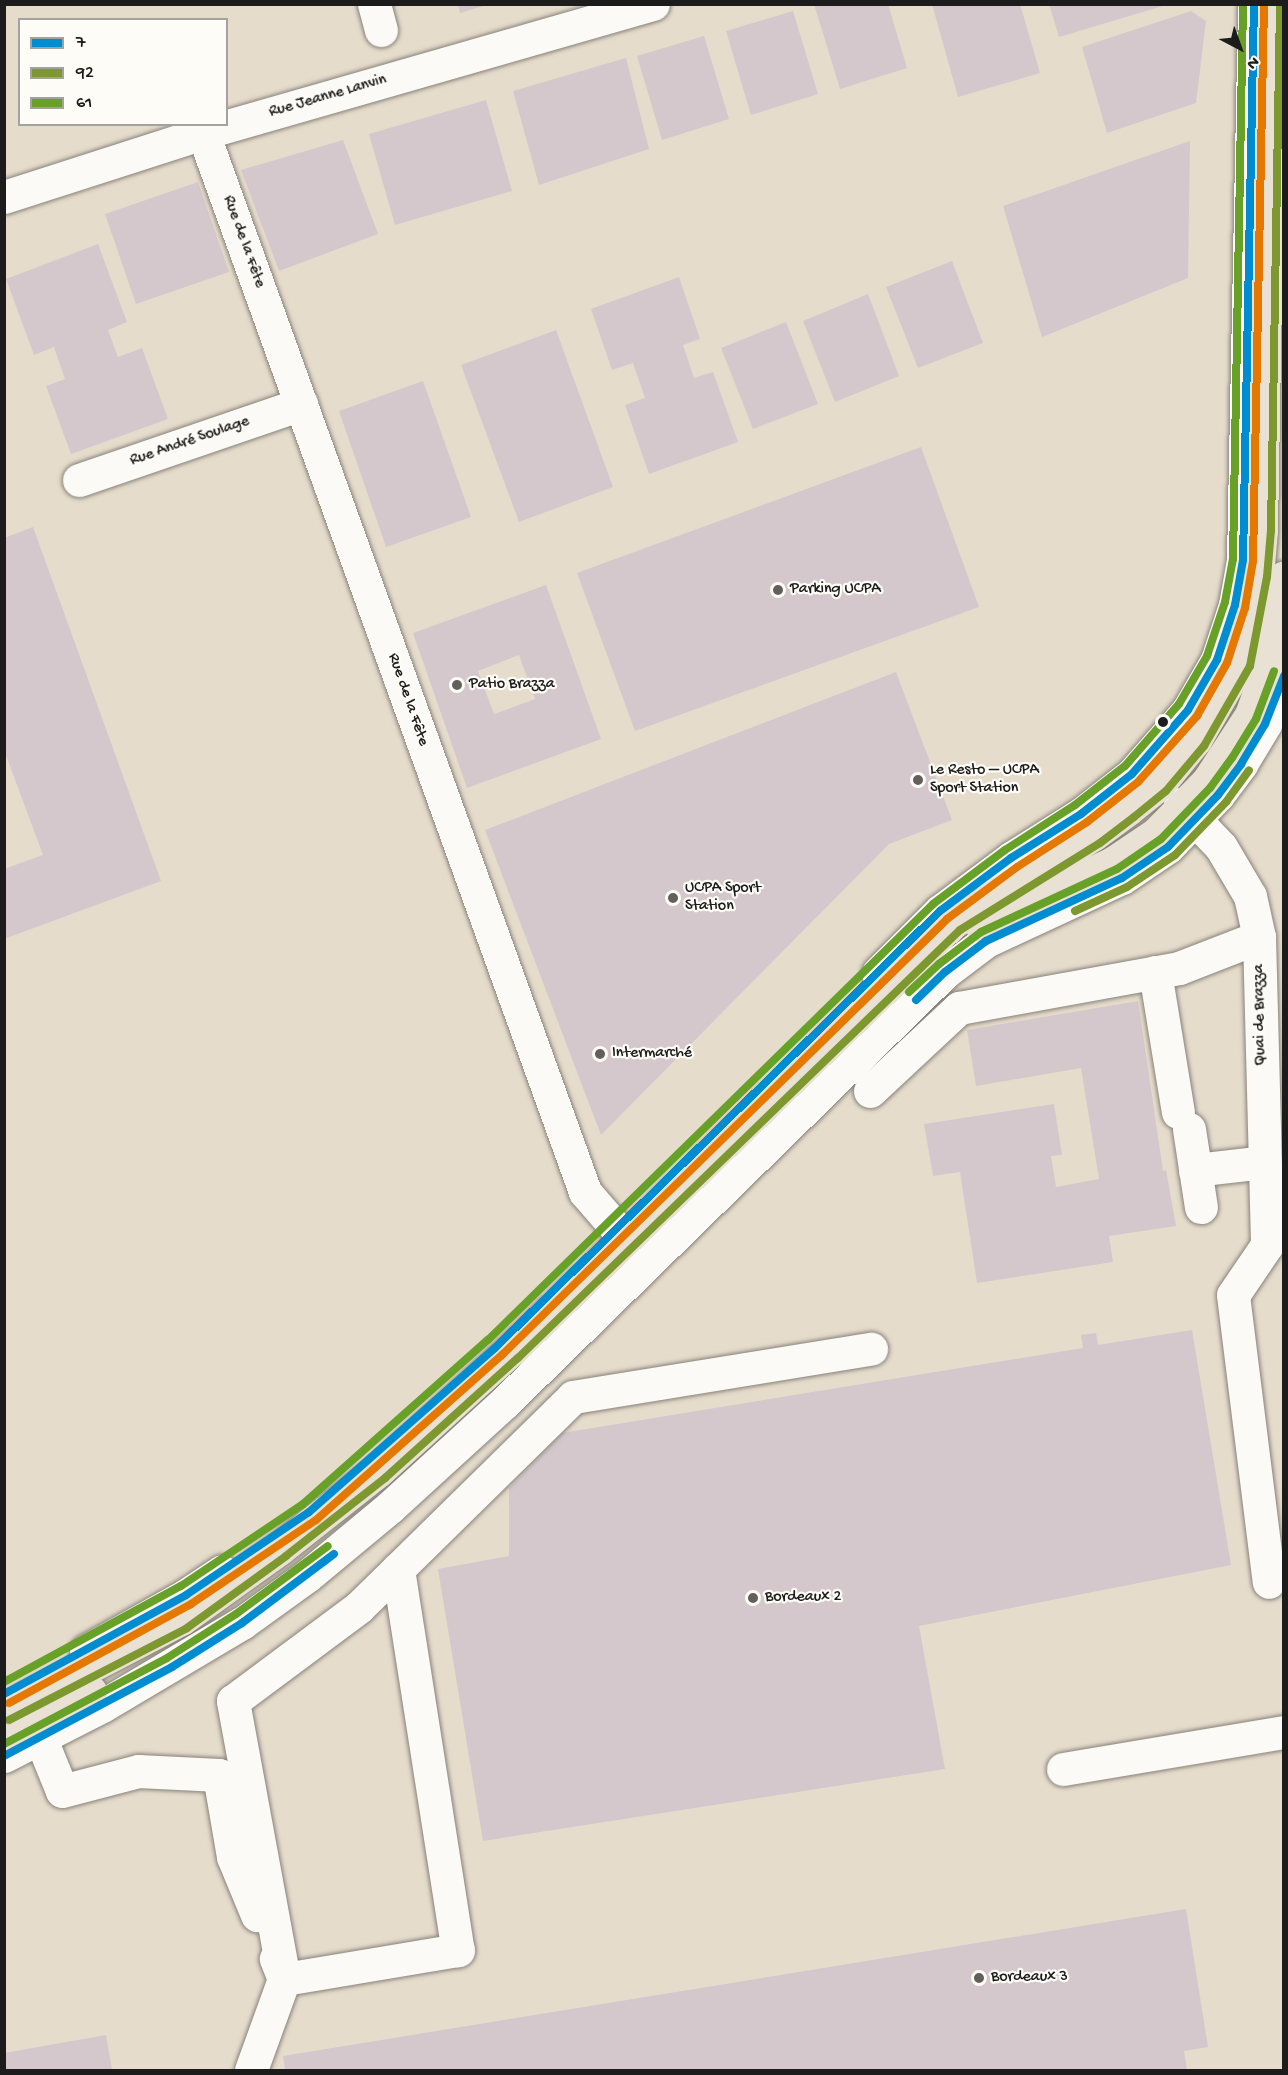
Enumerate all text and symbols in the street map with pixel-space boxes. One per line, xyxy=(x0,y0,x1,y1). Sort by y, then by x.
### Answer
legend xyxy=(18,18,228,126)
north arrow xyxy=(1210,18,1270,78)
text: 7 xyxy=(76,33,85,54)
text: N xyxy=(1242,51,1262,73)
text: 92 xyxy=(76,63,94,84)
street label: Rue Jeanne Lanvin xyxy=(267,71,389,123)
text: 61 xyxy=(76,93,92,114)
street label: Rue de la Fête xyxy=(217,193,269,291)
street label: Rue André Soulage xyxy=(128,413,252,471)
place label: Parking UCPA xyxy=(790,580,881,600)
marker: Parking UCPA xyxy=(771,583,785,597)
street label: Rue de la Fête xyxy=(382,651,432,749)
place label: Patio Brazza xyxy=(469,675,555,695)
marker: Patio Brazza xyxy=(450,678,464,692)
unlabelled marker xyxy=(1157,716,1169,728)
place label: Le Resto – UCPA Sport Station xyxy=(930,761,1039,799)
marker: Le Resto – UCPA Sport Station xyxy=(911,773,925,787)
place label: UCPA Sport Station xyxy=(685,879,761,917)
marker: UCPA Sport Station xyxy=(666,891,680,905)
street label: Quai de Brazza xyxy=(1251,964,1271,1066)
place label: Intermarché xyxy=(612,1044,692,1064)
marker: Intermarché xyxy=(593,1047,607,1061)
place label: Bordeaux 2 xyxy=(765,1588,841,1608)
marker: Bordeaux 2 xyxy=(746,1591,760,1605)
place label: Bordeaux 3 xyxy=(991,1968,1068,1988)
marker: Bordeaux 3 xyxy=(972,1971,986,1985)

